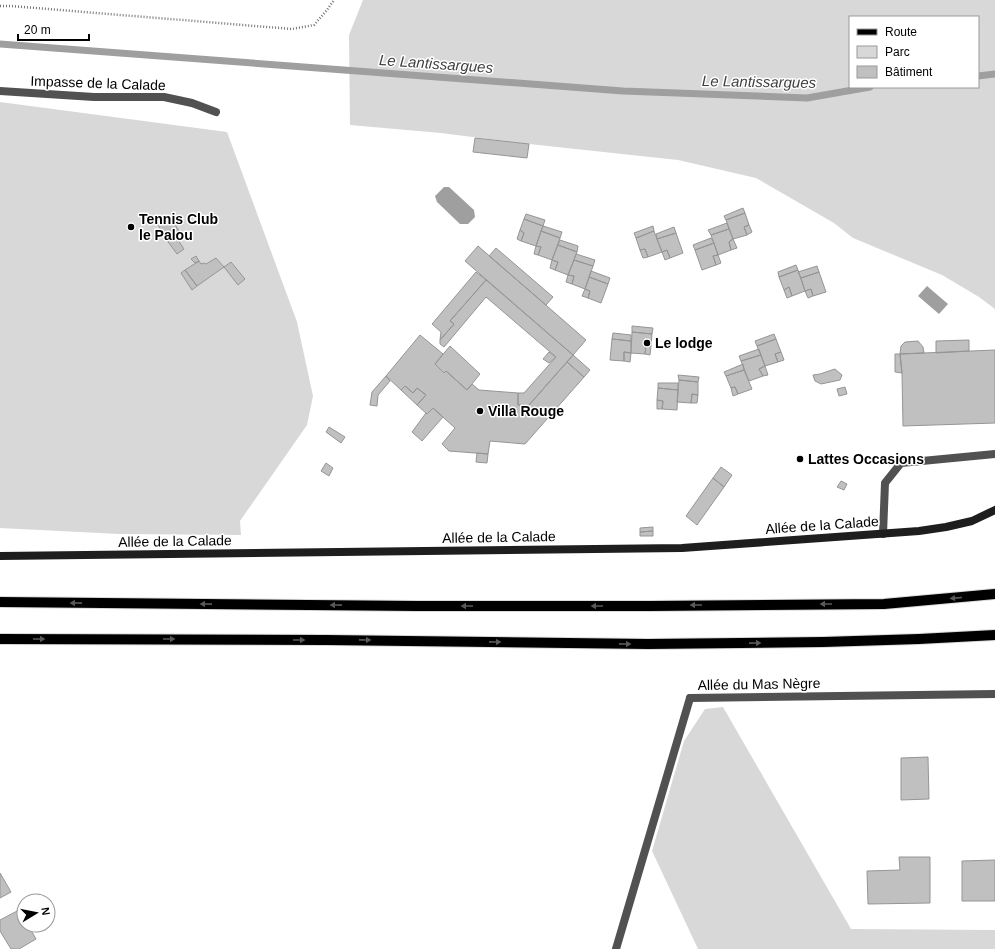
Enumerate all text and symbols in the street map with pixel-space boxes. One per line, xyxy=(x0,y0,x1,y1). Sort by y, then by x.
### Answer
scale bar xyxy=(18,16,89,42)
legend xyxy=(849,16,979,88)
text: 20 m xyxy=(24,23,51,37)
text: Route xyxy=(885,25,917,39)
text: Parc xyxy=(885,45,910,59)
water label: Le Lantissargues xyxy=(378,51,494,76)
text: Bâtiment xyxy=(885,65,933,79)
water label: Le Lantissargues xyxy=(702,72,817,91)
street label: Impasse de la Calade xyxy=(30,73,166,93)
place label: Tennis Club le Palou xyxy=(139,211,218,243)
marker: Tennis Club le Palou xyxy=(126,222,136,232)
place label: Le lodge xyxy=(655,335,713,351)
marker: Le lodge xyxy=(642,338,652,348)
place label: Villa Rouge xyxy=(488,403,564,419)
marker: Villa Rouge xyxy=(475,406,485,416)
place label: Lattes Occasions xyxy=(808,451,924,467)
marker: Lattes Occasions xyxy=(795,454,805,464)
street label: Allée de la Calade xyxy=(765,513,879,537)
street label: Allée de la Calade xyxy=(442,528,556,546)
street label: Allée de la Calade xyxy=(118,532,232,550)
one-way arrow xyxy=(950,594,962,601)
one-way arrow xyxy=(69,600,82,606)
one-way arrow xyxy=(199,601,212,607)
one-way arrow xyxy=(819,601,832,607)
one-way arrow xyxy=(330,602,342,609)
one-way arrow xyxy=(689,602,702,608)
one-way arrow xyxy=(460,603,473,609)
one-way arrow xyxy=(590,603,603,609)
one-way arrow xyxy=(33,636,46,642)
one-way arrow xyxy=(163,636,176,642)
one-way arrow xyxy=(293,637,306,643)
one-way arrow xyxy=(359,637,372,643)
one-way arrow xyxy=(489,639,502,645)
one-way arrow xyxy=(619,640,631,647)
one-way arrow xyxy=(749,640,762,646)
street label: Allée du Mas Nègre xyxy=(697,675,821,693)
north arrow xyxy=(16,893,56,933)
text: N xyxy=(39,906,52,916)

